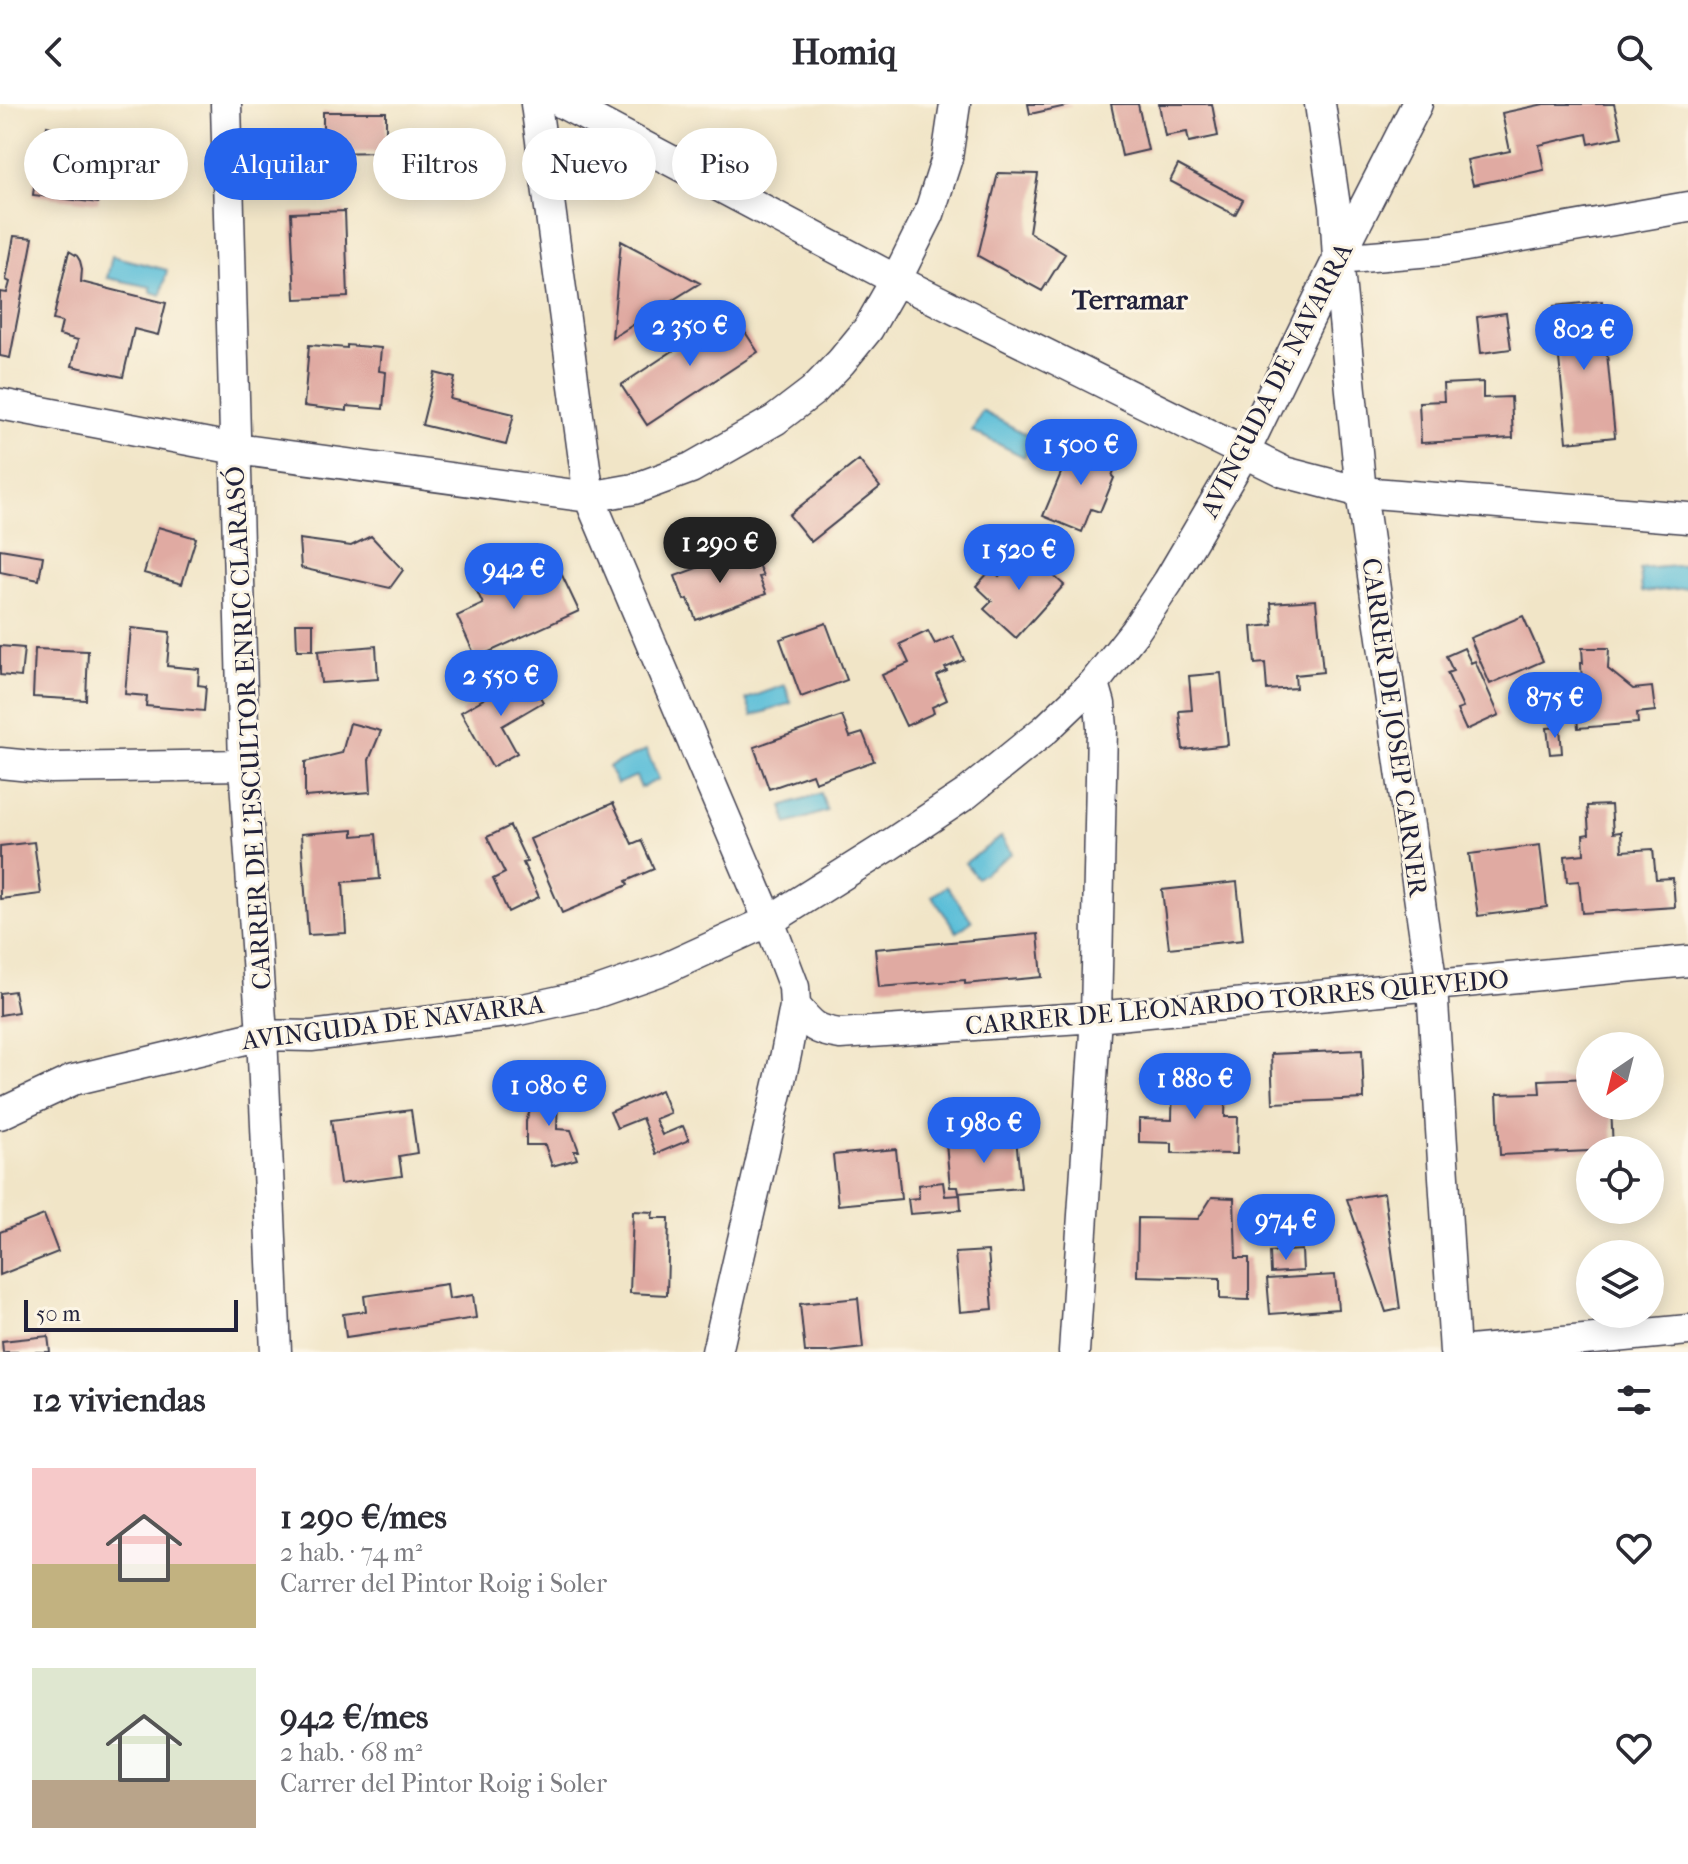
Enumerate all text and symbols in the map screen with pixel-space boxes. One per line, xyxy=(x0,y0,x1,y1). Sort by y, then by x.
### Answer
icon: back xyxy=(32,30,76,74)
icon: search xyxy=(1612,30,1656,74)
text: Homiq xyxy=(791,31,897,73)
chip: Comprar xyxy=(24,128,188,200)
chip: Alquilar xyxy=(204,128,357,200)
chip: Filtros xyxy=(373,128,506,200)
chip: Nuevo xyxy=(522,128,656,200)
chip: Piso xyxy=(672,128,777,200)
street label: AVINGUDA DE NAVARRA xyxy=(1193,237,1360,524)
district label: Terramar xyxy=(1071,283,1189,316)
pin: 2 350 € xyxy=(616,300,764,368)
pin: 802 € xyxy=(1528,304,1640,372)
text: 2 350 € xyxy=(652,310,728,341)
text: 802 € xyxy=(1553,314,1615,345)
pin: 1 500 € xyxy=(1007,419,1155,487)
text: 1 500 € xyxy=(1043,429,1119,460)
street label: CARRER DE L'ESCULTOR ENRIC CLARASÓ xyxy=(218,465,278,991)
pin: 1 290 € xyxy=(646,517,794,585)
pin: 1 520 € xyxy=(945,524,1093,592)
text: 1 290 € xyxy=(681,527,759,558)
text: 1 520 € xyxy=(982,534,1056,565)
pin: 942 € xyxy=(458,543,570,611)
text: 942 € xyxy=(482,553,546,584)
street label: CARRER DE JOSEP CARNER xyxy=(1355,556,1434,899)
pin: 2 550 € xyxy=(427,650,575,718)
text: 2 550 € xyxy=(463,660,539,691)
pin: 875 € xyxy=(1499,672,1611,740)
text: 875 € xyxy=(1526,682,1584,713)
street label: CARRER DE LEONARDO TORRES QUEVEDO xyxy=(964,963,1510,1042)
street label: AVINGUDA DE NAVARRA xyxy=(239,988,547,1057)
north arrow xyxy=(1576,1032,1664,1120)
map controls xyxy=(1576,1032,1664,1328)
pin: 1 880 € xyxy=(1121,1053,1269,1121)
pin: 1 080 € xyxy=(475,1060,623,1128)
text: 1 880 € xyxy=(1157,1063,1233,1094)
text: 1 080 € xyxy=(510,1070,588,1101)
pin: 1 980 € xyxy=(910,1097,1058,1165)
text: 1 980 € xyxy=(946,1107,1022,1138)
button: locate xyxy=(1576,1136,1664,1224)
pin: 974 € xyxy=(1230,1194,1342,1262)
text: 974 € xyxy=(1255,1204,1317,1235)
button: layers xyxy=(1576,1240,1664,1328)
scale bar xyxy=(24,1296,238,1332)
text: 50 m xyxy=(36,1301,81,1327)
icon: filters xyxy=(1612,1378,1656,1422)
text: 12 viviendas xyxy=(32,1380,206,1420)
text: 1 290 €/mes xyxy=(280,1497,447,1537)
icon: home xyxy=(96,1500,192,1596)
icon: heart xyxy=(1612,1526,1656,1570)
text: 2 hab. · 74 m² xyxy=(280,1537,422,1568)
text: Carrer del Pintor Roig i Soler xyxy=(280,1568,607,1599)
text: 942 €/mes xyxy=(280,1697,428,1737)
icon: home xyxy=(96,1700,192,1796)
icon: heart xyxy=(1612,1726,1656,1770)
text: 2 hab. · 68 m² xyxy=(280,1737,422,1768)
text: Carrer del Pintor Roig i Soler xyxy=(280,1768,607,1799)

